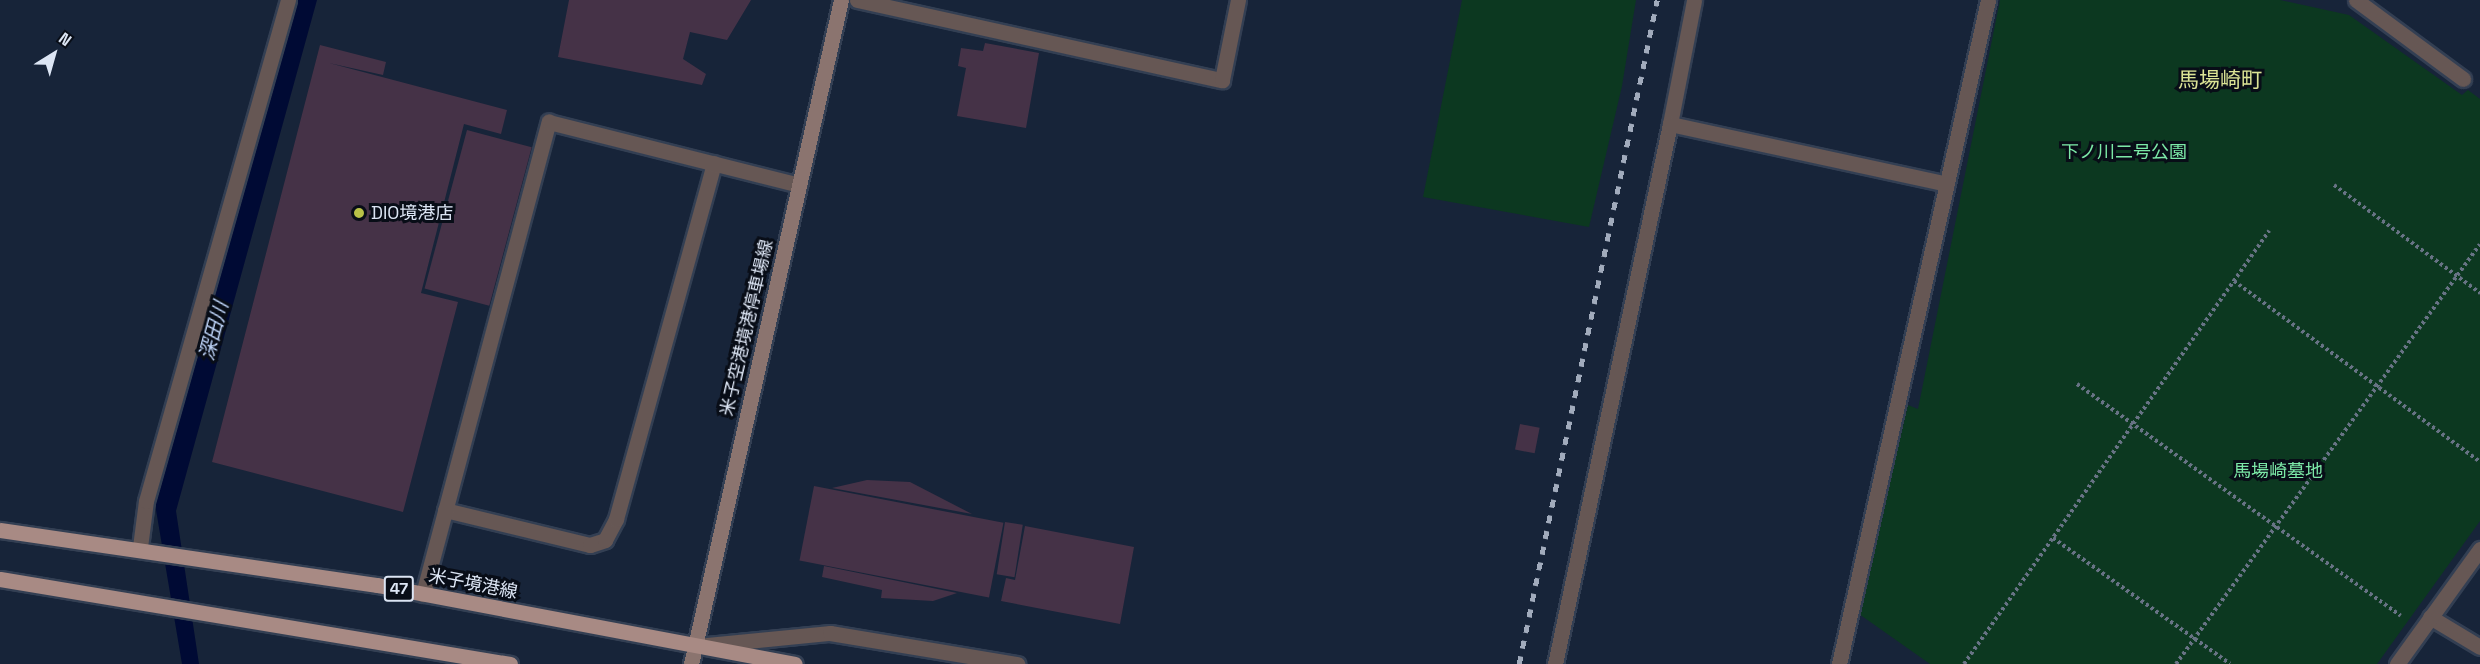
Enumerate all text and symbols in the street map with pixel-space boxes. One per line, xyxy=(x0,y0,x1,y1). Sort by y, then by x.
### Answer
north arrow xyxy=(24,24,84,84)
text: N xyxy=(55,28,76,51)
district label: 馬場崎町 xyxy=(2178,67,2262,93)
park label: 下ノ川二号公園 xyxy=(2061,141,2187,163)
place label: DIO境港店 xyxy=(371,202,453,224)
marker: DIO境港店 xyxy=(352,206,366,220)
street label: 米子空港境港停車場線 xyxy=(716,238,778,418)
water label: 深田川 xyxy=(195,299,233,363)
park label: 馬場崎墓地 xyxy=(2233,460,2323,482)
street label: 米子境港線 xyxy=(427,565,519,603)
road number: 47 xyxy=(382,576,416,602)

